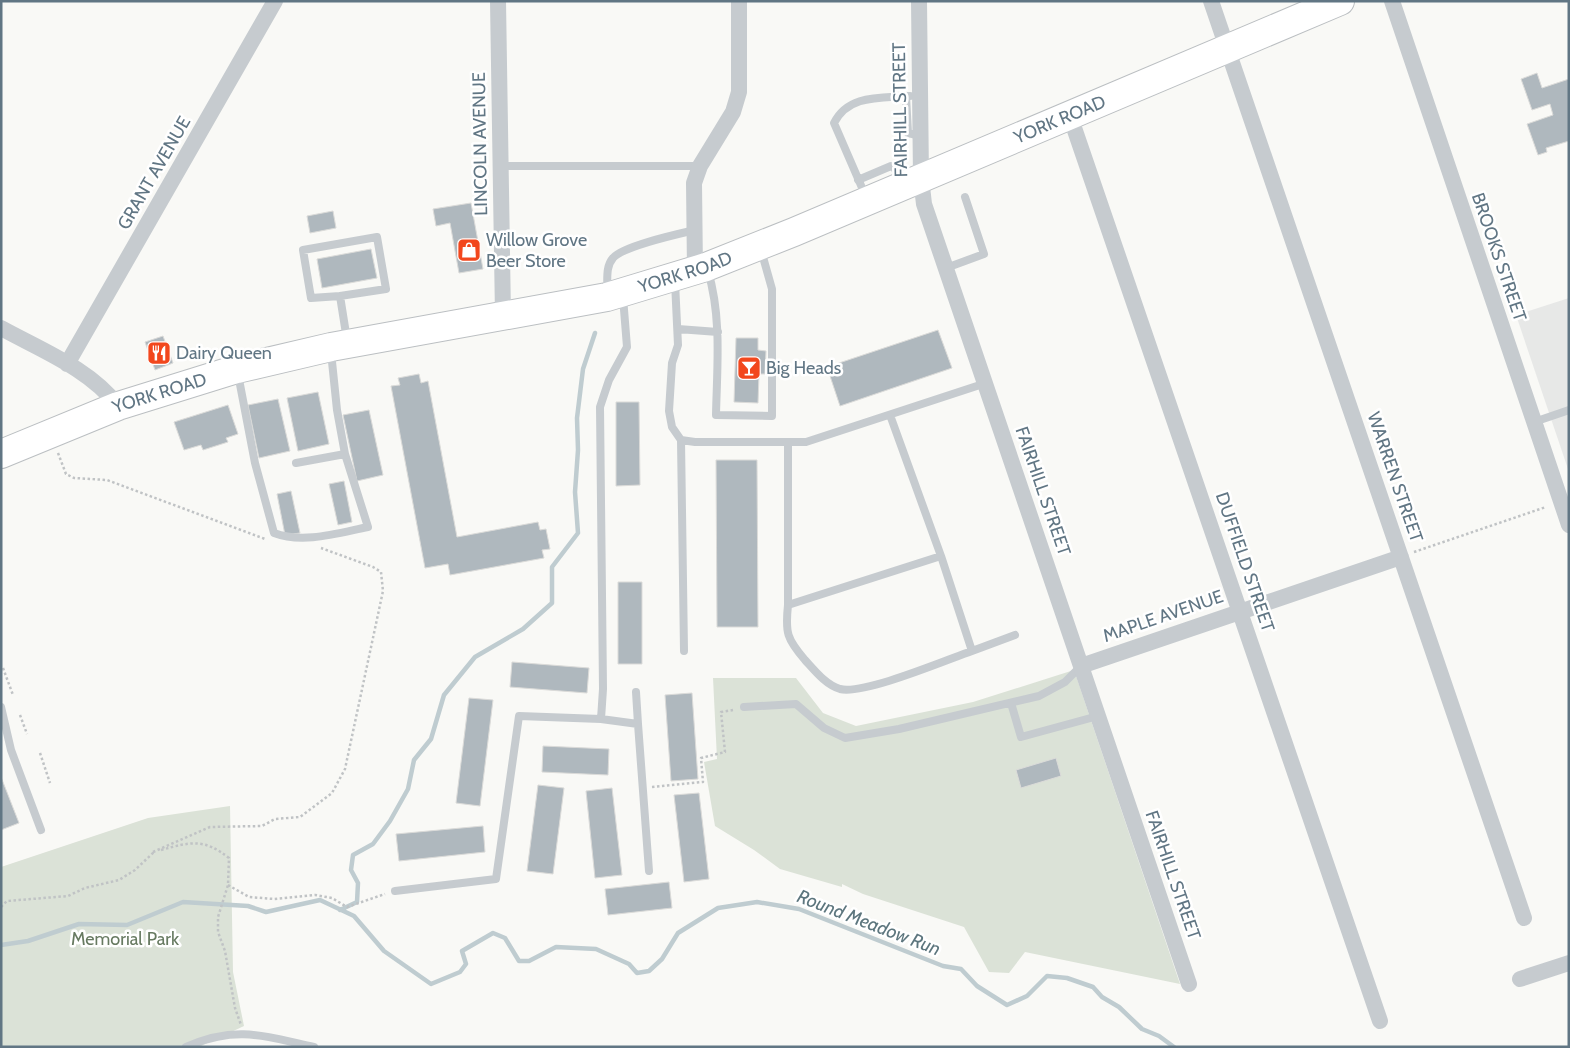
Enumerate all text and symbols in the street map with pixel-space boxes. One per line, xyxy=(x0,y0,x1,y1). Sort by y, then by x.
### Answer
street label: FAIRHILL STREET xyxy=(888,42,912,178)
street label: LINCOLN AVENUE xyxy=(468,72,492,216)
street label: YORK ROAD xyxy=(1010,90,1109,149)
street label: GRANT AVENUE xyxy=(113,112,195,234)
street label: BROOKS STREET xyxy=(1467,190,1531,325)
place label: Willow Grove Beer Store xyxy=(486,229,587,272)
shop icon: Willow Grove Beer Store xyxy=(456,237,482,263)
street label: YORK ROAD xyxy=(635,247,735,298)
restaurant icon: Dairy Queen xyxy=(146,340,172,366)
place label: Dairy Queen xyxy=(176,342,272,364)
bar icon: Big Heads xyxy=(736,355,762,381)
place label: Big Heads xyxy=(766,357,841,379)
street label: YORK ROAD xyxy=(108,368,209,419)
street label: WARREN STREET xyxy=(1362,409,1428,545)
street label: FAIRHILL STREET xyxy=(1011,424,1075,559)
street label: DUFFIELD STREET xyxy=(1211,489,1279,635)
street label: MAPLE AVENUE xyxy=(1100,585,1226,647)
street label: FAIRHILL STREET xyxy=(1141,808,1205,943)
water label: Round Meadow Run xyxy=(794,885,944,960)
park label: Memorial Park xyxy=(71,928,180,950)

